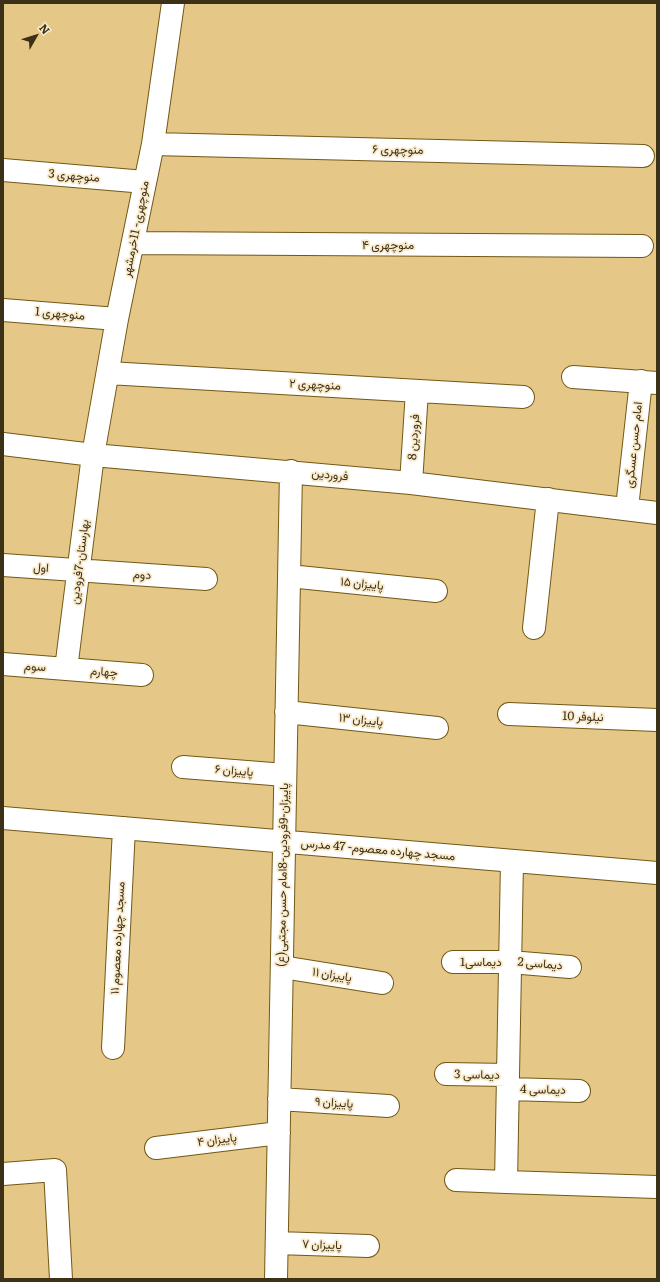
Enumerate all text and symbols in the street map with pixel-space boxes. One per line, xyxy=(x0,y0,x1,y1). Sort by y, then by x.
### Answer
north arrow xyxy=(16,16,56,56)
text: N xyxy=(36,20,54,37)
street label: منوچهری ۶ xyxy=(372,142,424,158)
street label: منوچهری 3 xyxy=(48,167,100,185)
street label: منوچهری- 11خرمشهر xyxy=(120,179,152,279)
street label: منوچهری ۴ xyxy=(362,238,414,252)
street label: منوچهری 1 xyxy=(34,305,86,323)
street label: منوچهری ۲ xyxy=(289,376,341,394)
street label: امام حسن عسگری xyxy=(622,401,646,489)
street label: 8 فروردین xyxy=(405,414,423,460)
street label: فروردین xyxy=(311,466,349,484)
street label: بهارستان-7فرودین xyxy=(68,519,92,605)
street label: اول xyxy=(33,560,49,576)
street label: دوم xyxy=(133,567,151,583)
street label: پاییزان ۱۵ xyxy=(340,575,384,593)
street label: سوم xyxy=(24,659,46,675)
street label: چهارم xyxy=(90,664,118,680)
street label: نیلوفر 10 xyxy=(562,709,604,725)
street label: پاییزان ۱۳ xyxy=(338,711,384,729)
street label: پاییزان ۶ xyxy=(214,762,254,780)
street label: پاییزان-9فرودین-8امام حسن مجتبی(ع) xyxy=(274,783,292,967)
street label: مسجد چهارده معصوم- 47 مدرس xyxy=(300,836,456,864)
street label: مسجد چهارده معصوم ۱۱ xyxy=(108,881,128,995)
street label: 1دیماسی xyxy=(460,955,502,969)
street label: دیماسی 2 xyxy=(517,955,563,973)
street label: پاییزان ۱۱ xyxy=(311,965,353,985)
street label: دیماسی 3 xyxy=(454,1067,500,1083)
street label: دیماسی 4 xyxy=(520,1082,566,1098)
street label: پاییزان ۹ xyxy=(314,1094,354,1112)
street label: پاییزان ۴ xyxy=(196,1130,238,1150)
street label: پاییزان ۷ xyxy=(302,1237,342,1253)

